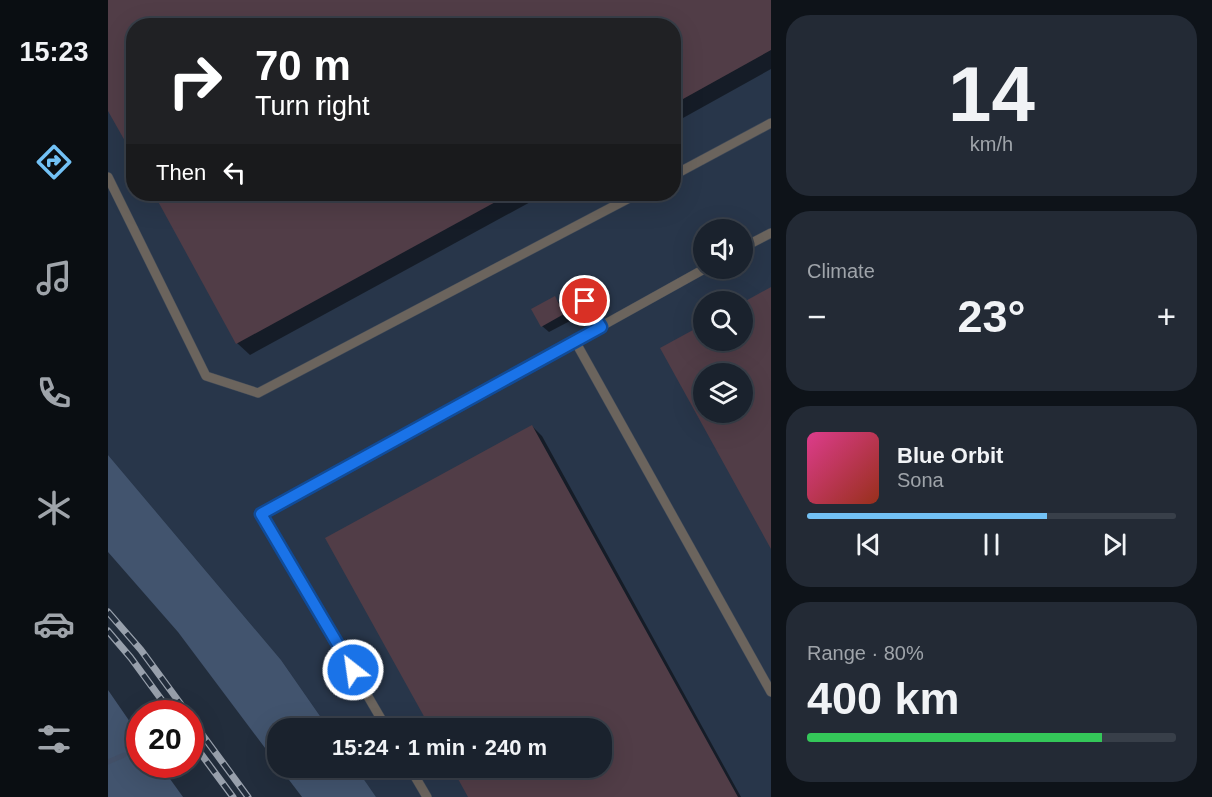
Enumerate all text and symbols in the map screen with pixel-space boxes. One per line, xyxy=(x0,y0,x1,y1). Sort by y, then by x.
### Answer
text: 15:23 xyxy=(19,37,89,67)
icon: right xyxy=(156,42,234,120)
text: 70 m xyxy=(255,42,351,89)
text: 14 xyxy=(948,50,1035,138)
text: Turn right xyxy=(255,91,370,121)
text: km/h xyxy=(970,133,1013,155)
icon: directions xyxy=(33,141,75,183)
icon: left xyxy=(218,156,251,189)
text: Then xyxy=(156,160,206,185)
map controls xyxy=(693,219,753,423)
button: sound xyxy=(693,219,753,279)
icon: music xyxy=(33,257,75,299)
text: Climate xyxy=(807,260,875,282)
pin xyxy=(559,275,610,326)
icon: arrive xyxy=(568,284,601,317)
button: search xyxy=(693,291,753,351)
text: 23° xyxy=(957,291,1026,342)
text: − xyxy=(807,298,826,335)
text: + xyxy=(1157,298,1176,335)
button: layers xyxy=(693,363,753,423)
icon: phone xyxy=(33,372,75,414)
text: Blue Orbit xyxy=(897,443,1003,468)
text: Sona xyxy=(897,469,944,491)
icon: climate xyxy=(33,487,75,529)
icon: previous xyxy=(852,528,885,561)
icon: pause xyxy=(975,528,1008,561)
icon: next xyxy=(1098,528,1131,561)
icon: car xyxy=(33,603,75,645)
position arrow xyxy=(321,638,385,702)
text: Range · 80% xyxy=(807,642,924,664)
text: 400 km xyxy=(807,673,960,724)
speed limit sign: 20 xyxy=(126,700,204,778)
icon: filters xyxy=(33,718,75,760)
text: 15:24 · 1 min · 240 m xyxy=(332,735,547,760)

